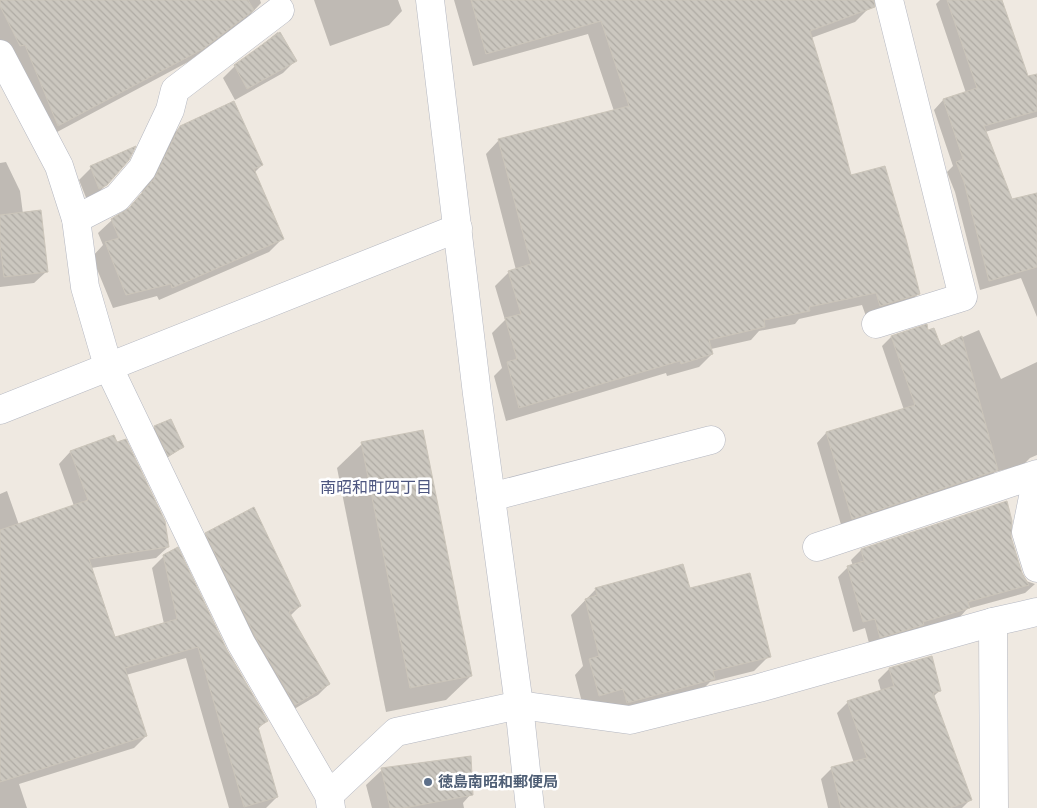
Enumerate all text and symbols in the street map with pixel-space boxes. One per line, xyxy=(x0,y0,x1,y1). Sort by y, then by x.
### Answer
district label: 南昭和町四丁目 xyxy=(320,476,432,498)
place label: 徳島南昭和郵便局 xyxy=(438,771,558,792)
marker: 徳島南昭和郵便局 xyxy=(422,776,434,788)

